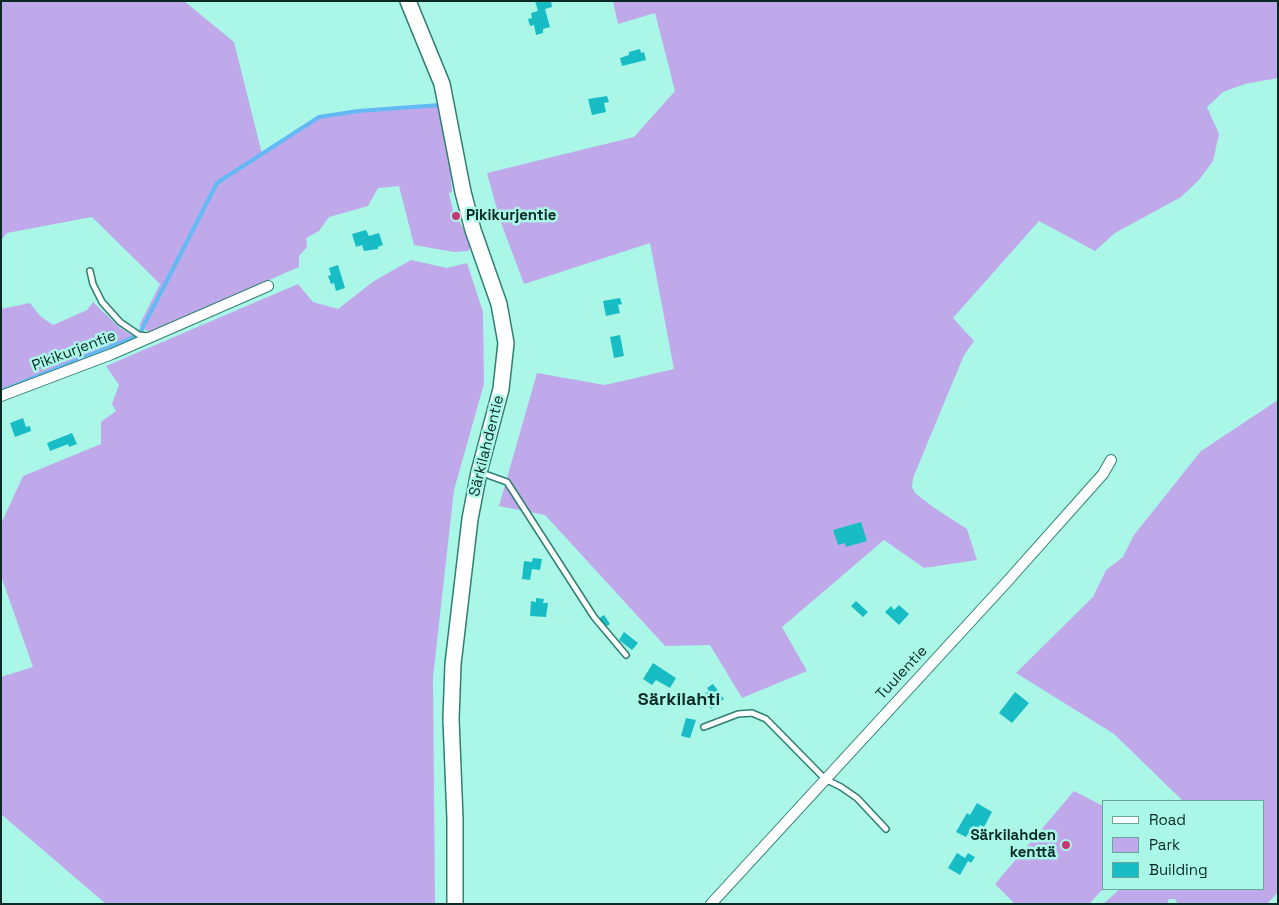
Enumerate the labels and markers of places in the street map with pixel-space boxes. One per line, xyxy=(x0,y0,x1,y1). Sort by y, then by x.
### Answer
place label: Pikikurjentie xyxy=(466,207,556,225)
marker: Pikikurjentie xyxy=(450,210,462,222)
place label: Särkilahden kenttä xyxy=(970,827,1056,862)
marker: Särkilahden kenttä xyxy=(1060,839,1072,851)

